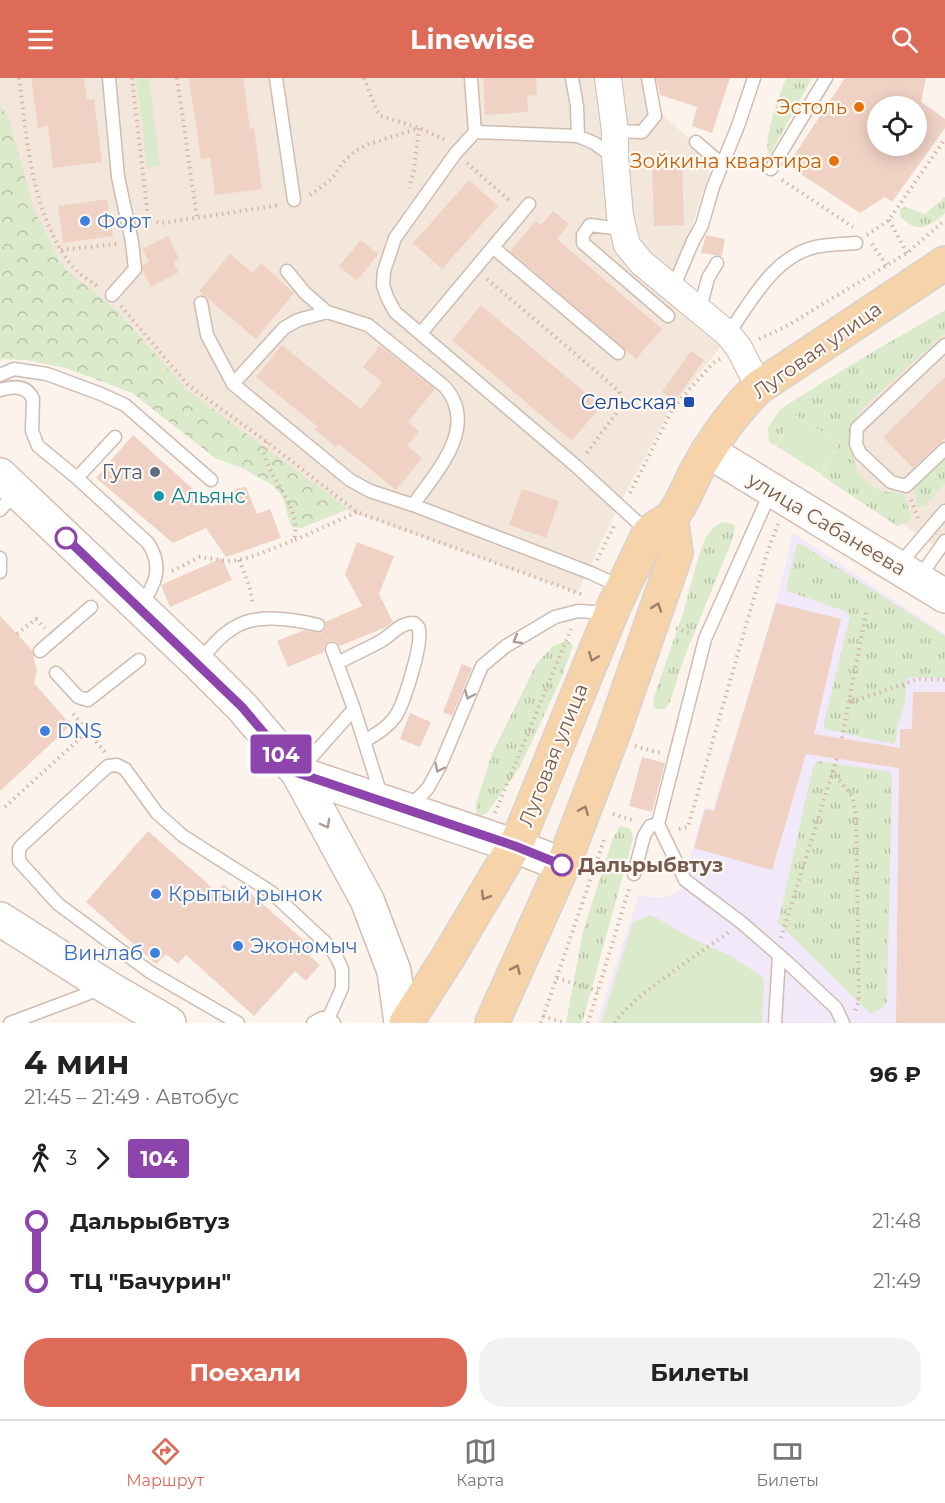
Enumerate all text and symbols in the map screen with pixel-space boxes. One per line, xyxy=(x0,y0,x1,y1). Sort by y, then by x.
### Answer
icon: menu xyxy=(24,23,57,56)
text: Linewise xyxy=(410,23,535,56)
icon: search xyxy=(888,23,921,56)
place label: Эстоль xyxy=(776,95,847,119)
map controls xyxy=(867,96,927,156)
button: locate xyxy=(867,96,927,156)
marker: Эстоль xyxy=(852,100,866,114)
place label: Зойкина квартира xyxy=(630,149,822,173)
marker: Зойкина квартира xyxy=(827,154,841,168)
place label: Форт xyxy=(97,209,151,233)
marker: Форт xyxy=(78,214,92,228)
street label: Луговая улица xyxy=(748,297,886,403)
place label: Сельская xyxy=(581,390,677,414)
marker: Сельская xyxy=(682,395,696,409)
place label: Гута xyxy=(102,460,143,484)
marker: Гута xyxy=(148,465,162,479)
street label: улица Сабанеева xyxy=(743,467,910,581)
place label: Альянс xyxy=(171,484,246,508)
marker: Альянс xyxy=(152,489,166,503)
unlabelled marker xyxy=(55,527,77,549)
one-way arrow xyxy=(650,602,663,613)
one-way arrow xyxy=(513,632,523,644)
one-way arrow xyxy=(588,651,600,662)
street label: Луговая улица xyxy=(513,680,593,830)
one-way arrow xyxy=(464,689,476,700)
place label: DNS xyxy=(57,719,102,743)
marker: DNS xyxy=(38,724,52,738)
line badge: 104 xyxy=(246,734,316,774)
text: 104 xyxy=(263,742,299,767)
one-way arrow xyxy=(434,762,446,773)
one-way arrow xyxy=(577,806,589,817)
one-way arrow xyxy=(319,818,330,829)
place label: Дальрыбвтуз xyxy=(578,853,723,877)
marker: Дальрыбвтуз xyxy=(551,854,573,876)
place label: Крытый рынок xyxy=(168,882,323,906)
marker: Крытый рынок xyxy=(149,887,163,901)
one-way arrow xyxy=(480,890,492,900)
place label: Экономыч xyxy=(250,934,358,958)
marker: Экономыч xyxy=(231,939,245,953)
place label: Винлаб xyxy=(63,941,143,965)
marker: Винлаб xyxy=(148,946,162,960)
one-way arrow xyxy=(509,965,521,976)
text: 4 мин xyxy=(24,1042,129,1082)
text: 96 ₽ xyxy=(870,1061,921,1088)
text: 21:45 – 21:49 · Автобус xyxy=(24,1085,239,1109)
icon: walk xyxy=(24,1142,57,1175)
icon: forward xyxy=(86,1142,119,1175)
text: 3 xyxy=(66,1146,77,1170)
text: 104 xyxy=(140,1146,177,1171)
text: Дальрыбвтуз xyxy=(70,1208,230,1235)
text: 21:48 xyxy=(872,1209,921,1233)
text: ТЦ "Бачурин" xyxy=(70,1268,231,1295)
text: 21:49 xyxy=(873,1269,921,1293)
button: Поехали xyxy=(24,1338,467,1407)
button: Билеты xyxy=(479,1338,921,1407)
tab: Маршрут xyxy=(126,1435,204,1490)
tab: Карта xyxy=(456,1435,504,1490)
tab: Билеты xyxy=(756,1435,819,1490)

